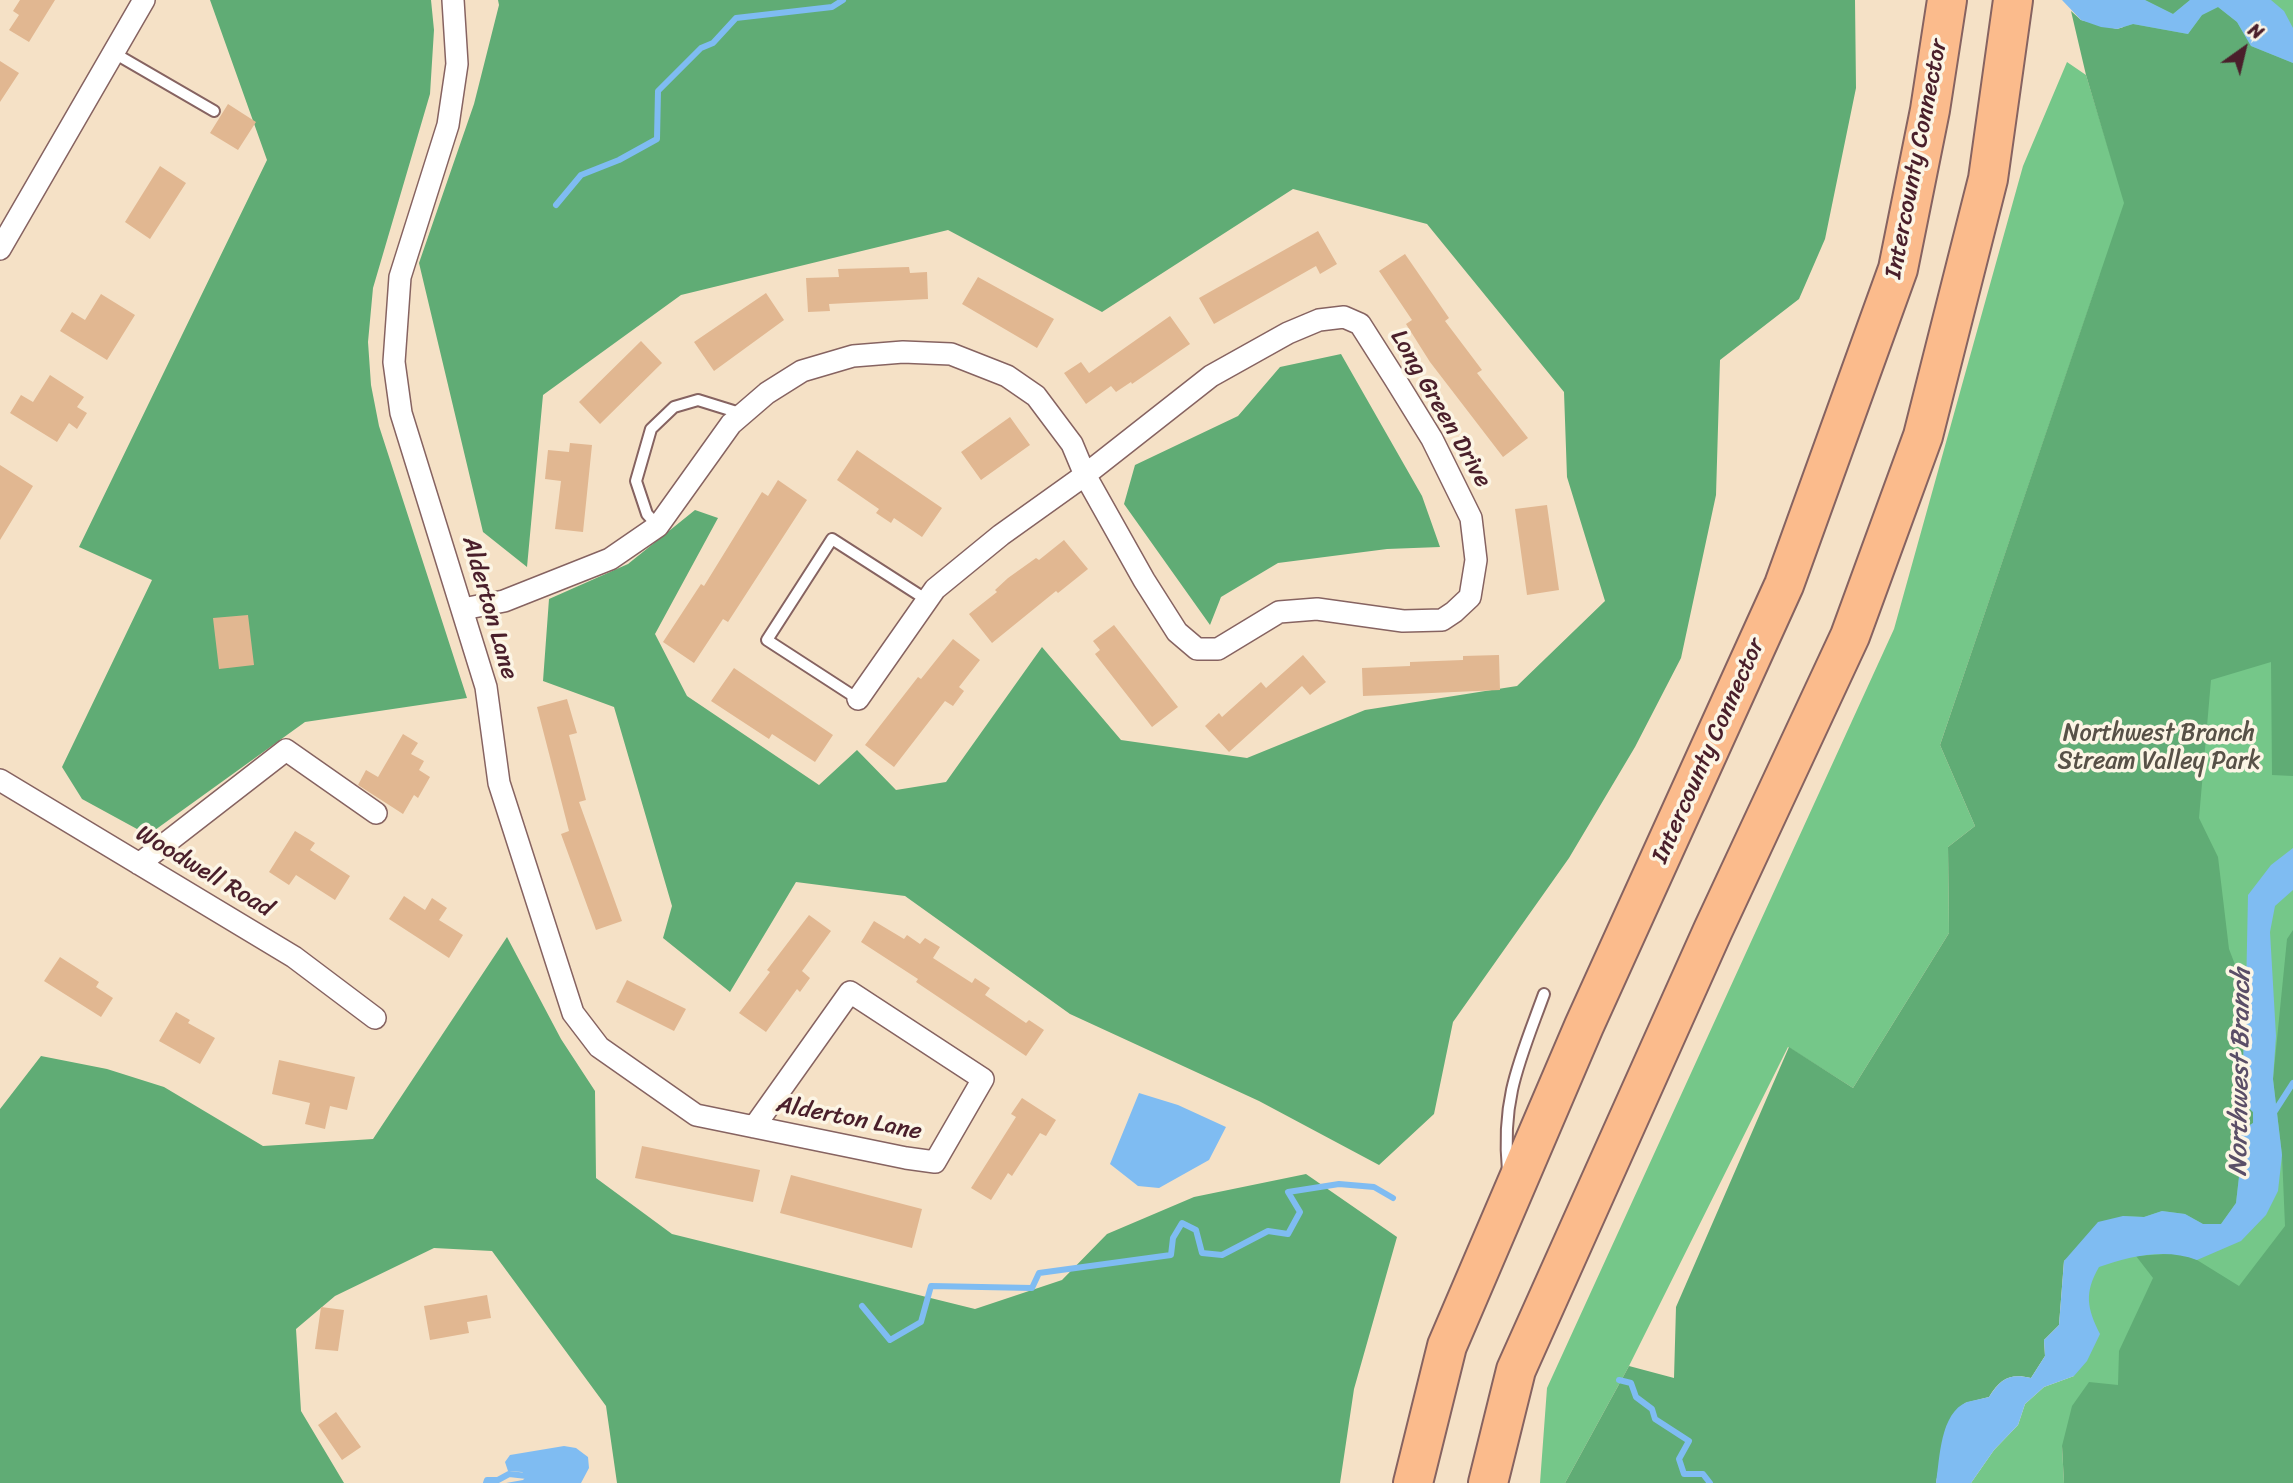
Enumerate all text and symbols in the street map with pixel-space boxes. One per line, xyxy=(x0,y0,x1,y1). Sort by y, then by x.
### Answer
north arrow xyxy=(2209,14,2279,84)
text: N xyxy=(2241,14,2271,49)
street label: Intercounty Connector xyxy=(1880,37,1954,281)
street label: Long Green Drive xyxy=(1383,325,1497,493)
street label: Alderton Lane xyxy=(455,533,523,683)
street label: Intercounty Connector xyxy=(1646,634,1772,868)
park label: Northwest Branch Stream Valley Park xyxy=(2058,720,2260,776)
street label: Woodwell Road xyxy=(130,820,278,924)
water label: Northwest Branch xyxy=(2224,968,2258,1176)
street label: Alderton Lane xyxy=(774,1091,924,1147)

